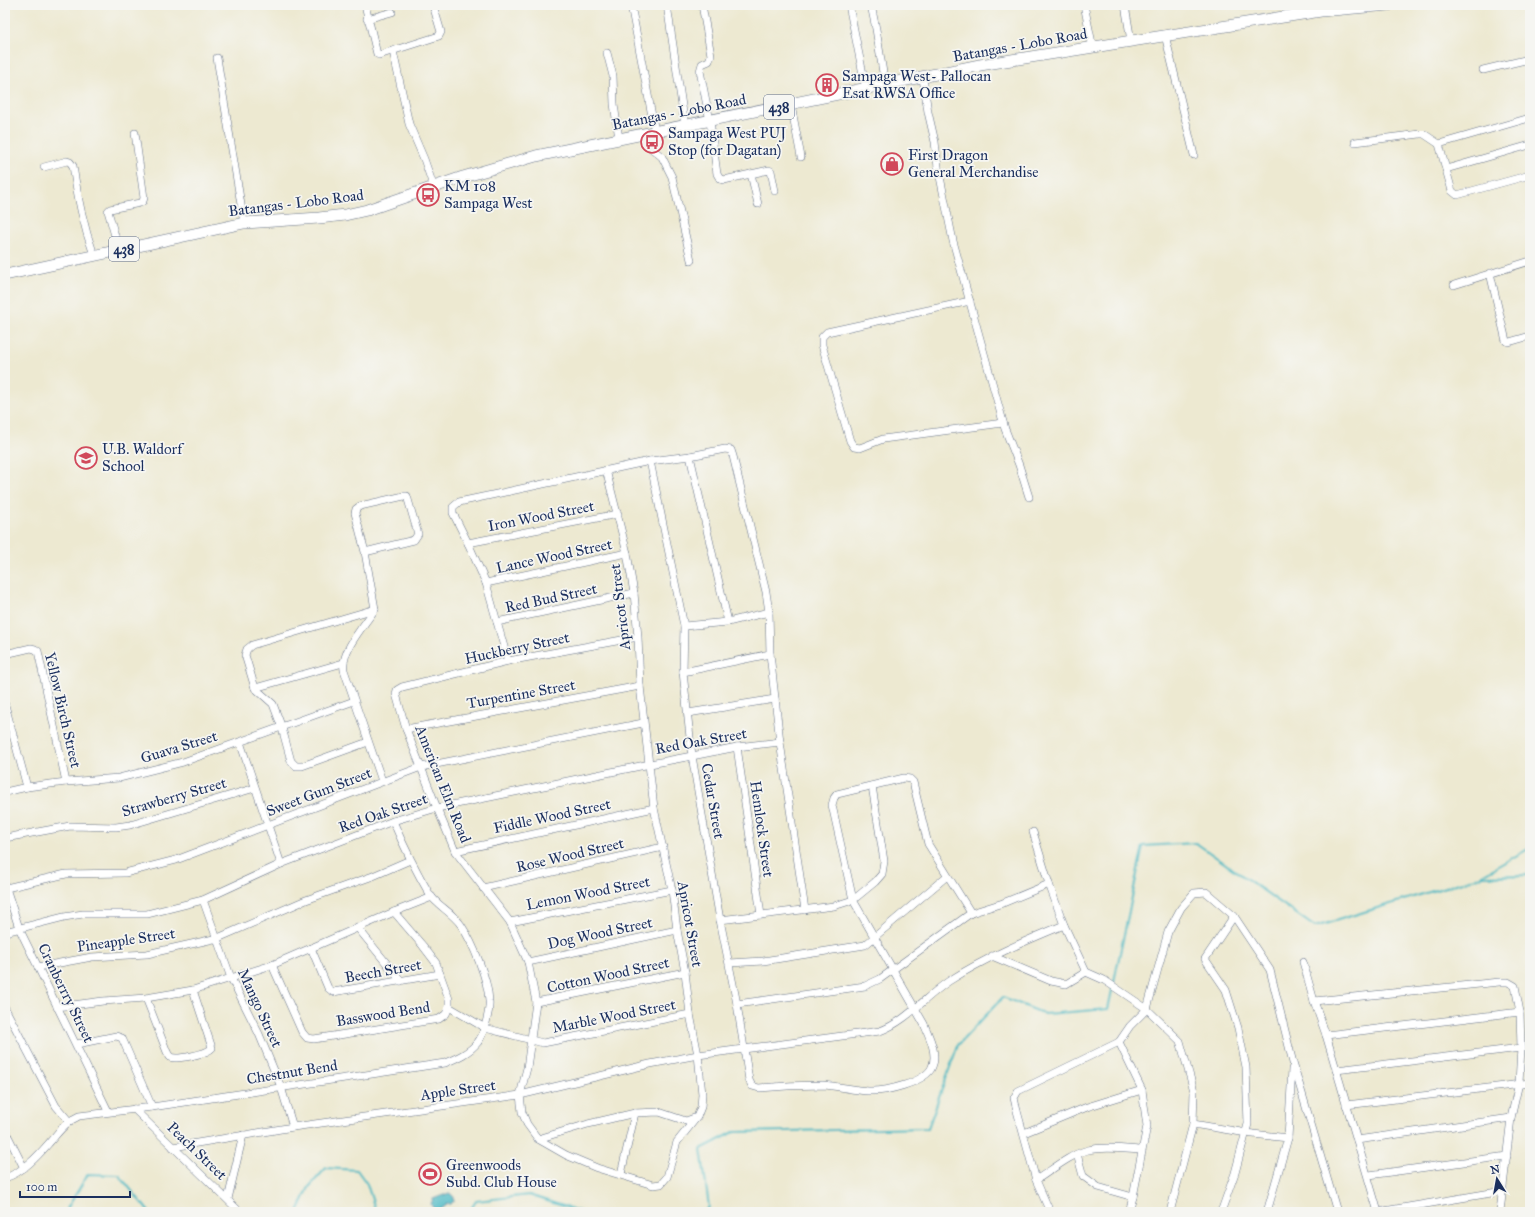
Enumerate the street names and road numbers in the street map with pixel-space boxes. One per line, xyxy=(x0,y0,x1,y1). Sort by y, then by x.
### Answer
street label: Batangas - Lobo Road xyxy=(951,24,1089,66)
street label: Batangas - Lobo Road xyxy=(610,90,748,134)
road number: 438 xyxy=(764,95,794,119)
street label: Batangas - Lobo Road xyxy=(227,186,365,220)
road number: 438 xyxy=(109,237,139,261)
street label: Iron Wood Street xyxy=(486,497,596,535)
street label: Lance Wood Street xyxy=(494,535,614,577)
street label: Apricot Street xyxy=(606,562,634,652)
street label: Red Bud Street xyxy=(503,579,599,617)
street label: Huckberry Street xyxy=(463,628,572,668)
street label: Yellow Birch Street xyxy=(41,650,85,770)
street label: Turpentine Street xyxy=(465,675,577,712)
street label: American Elm Road xyxy=(411,722,475,846)
street label: Red Oak Street xyxy=(654,724,749,758)
street label: Guava Street xyxy=(139,727,220,767)
street label: Cedar Street xyxy=(697,762,729,841)
street label: Sweet Gum Street xyxy=(264,763,375,820)
street label: Strawberry Street xyxy=(120,773,229,821)
street label: Hemlock Street xyxy=(746,780,778,879)
street label: Red Oak Street xyxy=(336,789,430,837)
street label: Fiddle Wood Street xyxy=(492,795,613,837)
street label: Rose Wood Street xyxy=(514,834,626,876)
street label: Lemon Wood Street xyxy=(524,872,652,914)
street label: Apricot Street xyxy=(673,879,707,969)
street label: Dog Wood Street xyxy=(546,913,655,953)
street label: Pineapple Street xyxy=(76,924,177,956)
street label: Cranberrry Street xyxy=(34,940,98,1046)
street label: Cotton Wood Street xyxy=(545,953,671,997)
street label: Beech Street xyxy=(343,955,423,987)
street label: Mango Street xyxy=(234,966,286,1051)
street label: Marble Wood Street xyxy=(551,995,678,1037)
street label: Basswood Bend xyxy=(335,998,432,1030)
street label: Chestnut Bend xyxy=(245,1056,339,1088)
street label: Apple Street xyxy=(418,1076,497,1104)
street label: Peach Street xyxy=(163,1118,231,1184)

